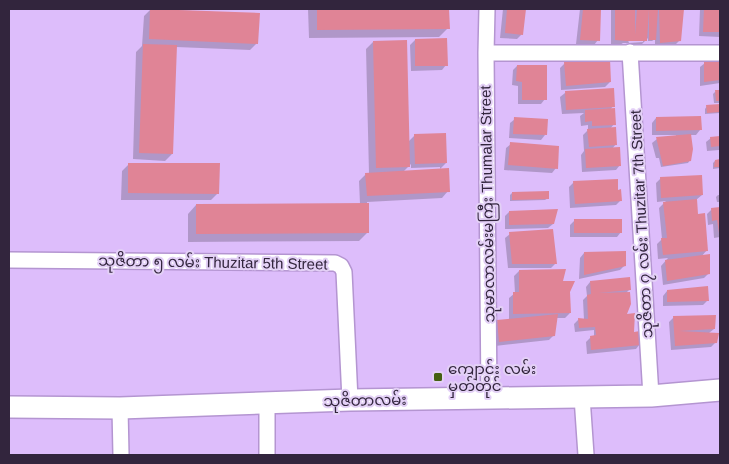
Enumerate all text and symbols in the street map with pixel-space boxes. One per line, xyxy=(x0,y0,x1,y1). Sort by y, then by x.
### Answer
street label: သုမာလာလမ်းမကြီး Thumalar Street xyxy=(475,84,502,323)
street label: သုဇိတာ ၇ လမ်း Thuzitar 7th Street xyxy=(625,108,659,339)
street label: သုဇိတာ ၅ လမ်း Thuzitar 5th Street xyxy=(98,251,329,277)
place label: ကျောင်း လမ်း မှတ်တိုင် xyxy=(448,359,536,398)
marker: ကျောင်း လမ်း မှတ်တိုင် xyxy=(432,371,444,383)
street label: သုဇိတာလမ်း xyxy=(323,390,407,413)

